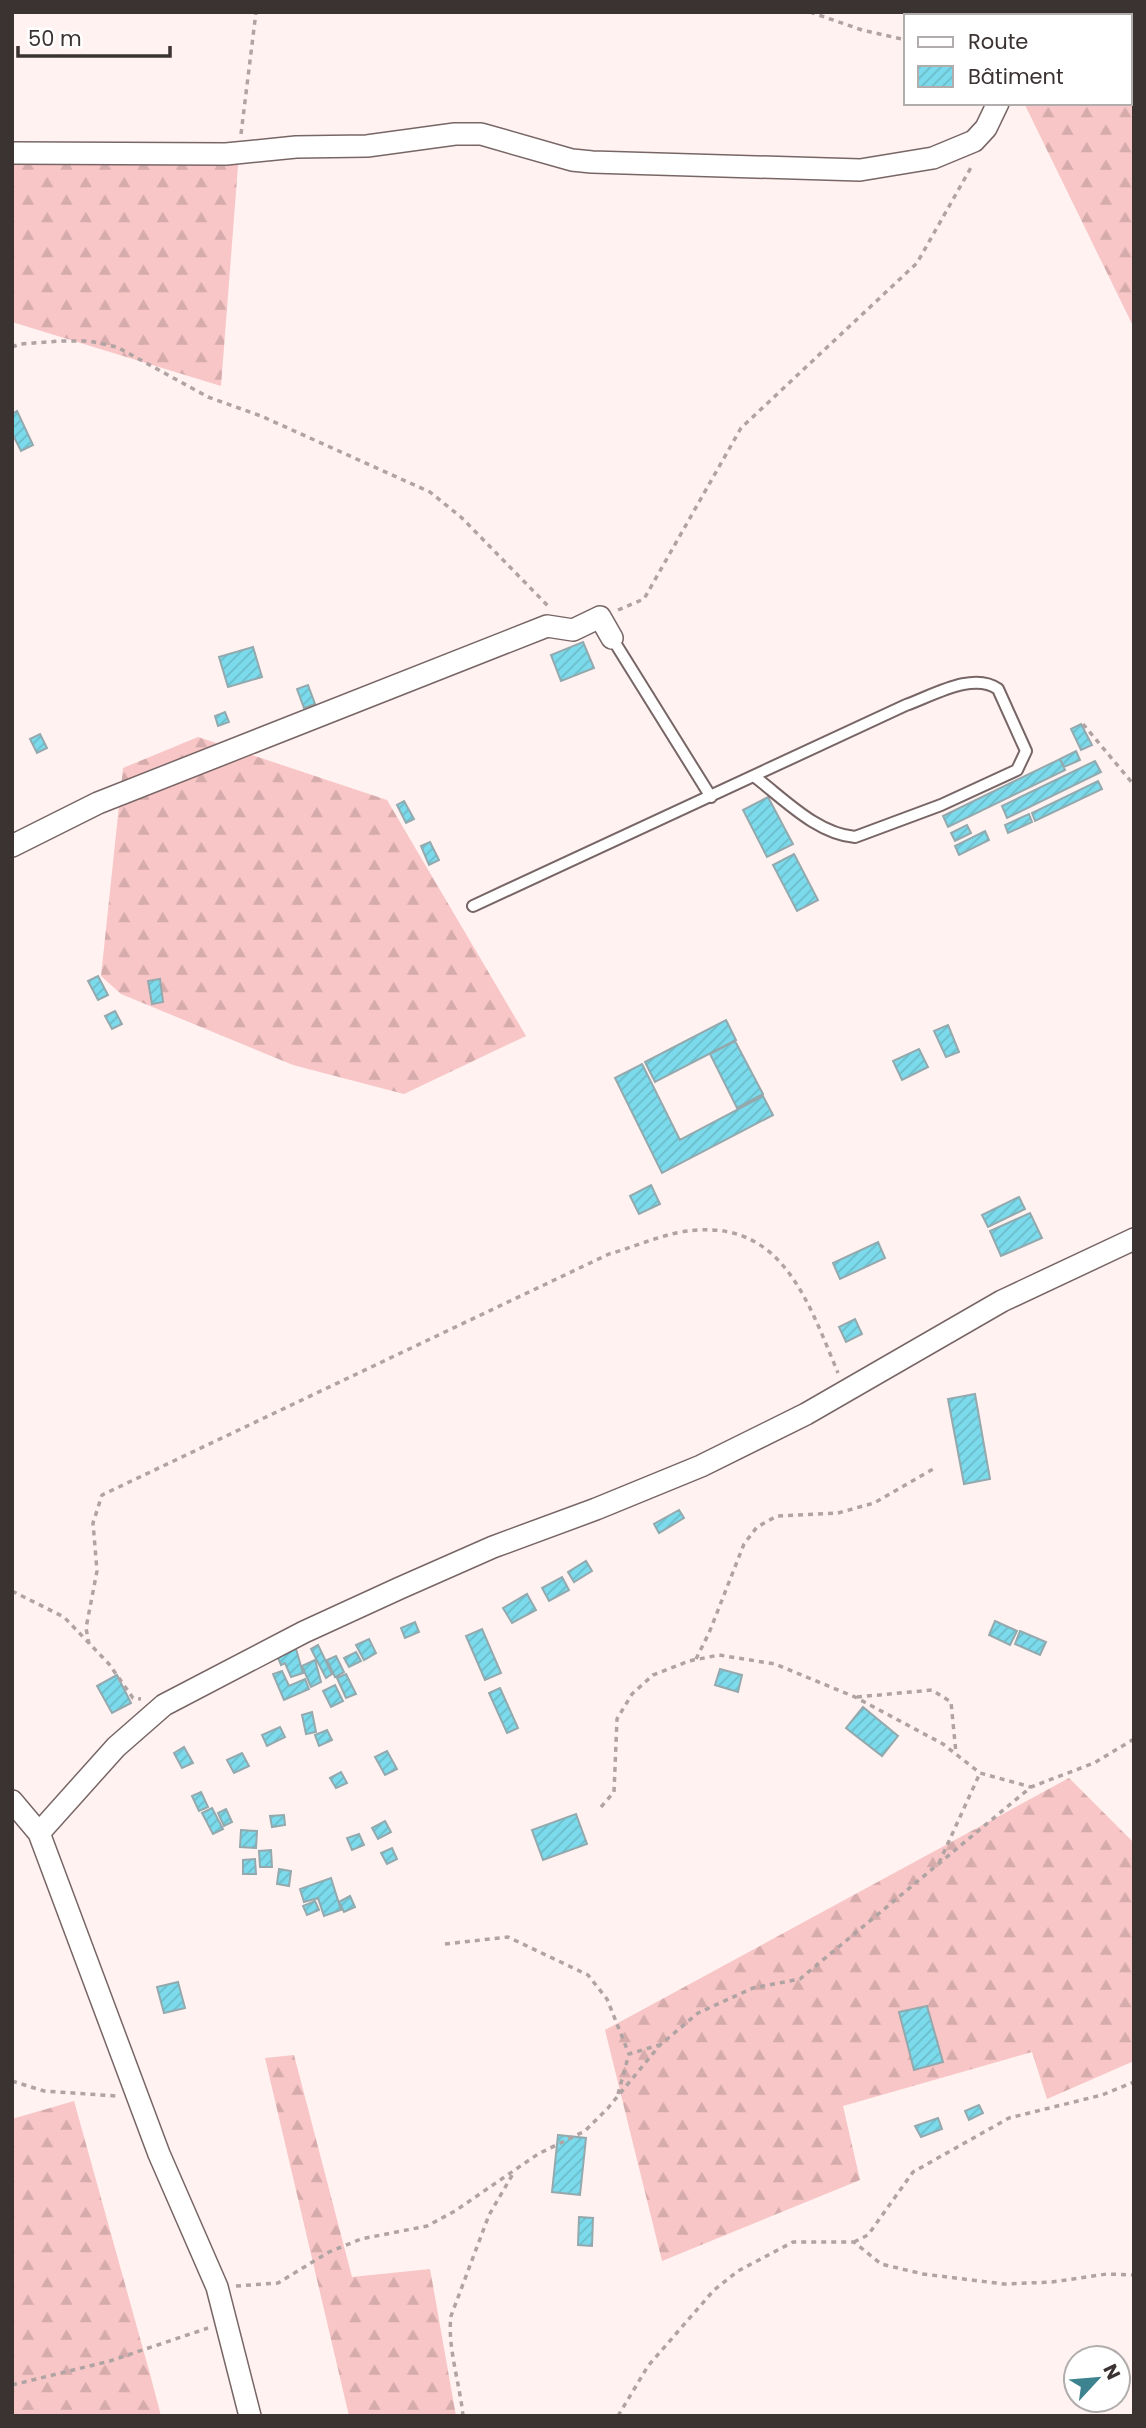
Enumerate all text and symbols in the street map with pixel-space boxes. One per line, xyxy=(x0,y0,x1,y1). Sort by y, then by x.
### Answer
scale bar xyxy=(18,14,170,58)
legend xyxy=(904,14,1132,105)
text: 50 m xyxy=(28,24,82,53)
text: Route xyxy=(968,27,1028,56)
text: Bâtiment xyxy=(968,62,1064,91)
north arrow xyxy=(1062,2344,1132,2414)
text: N xyxy=(1097,2359,1127,2384)

